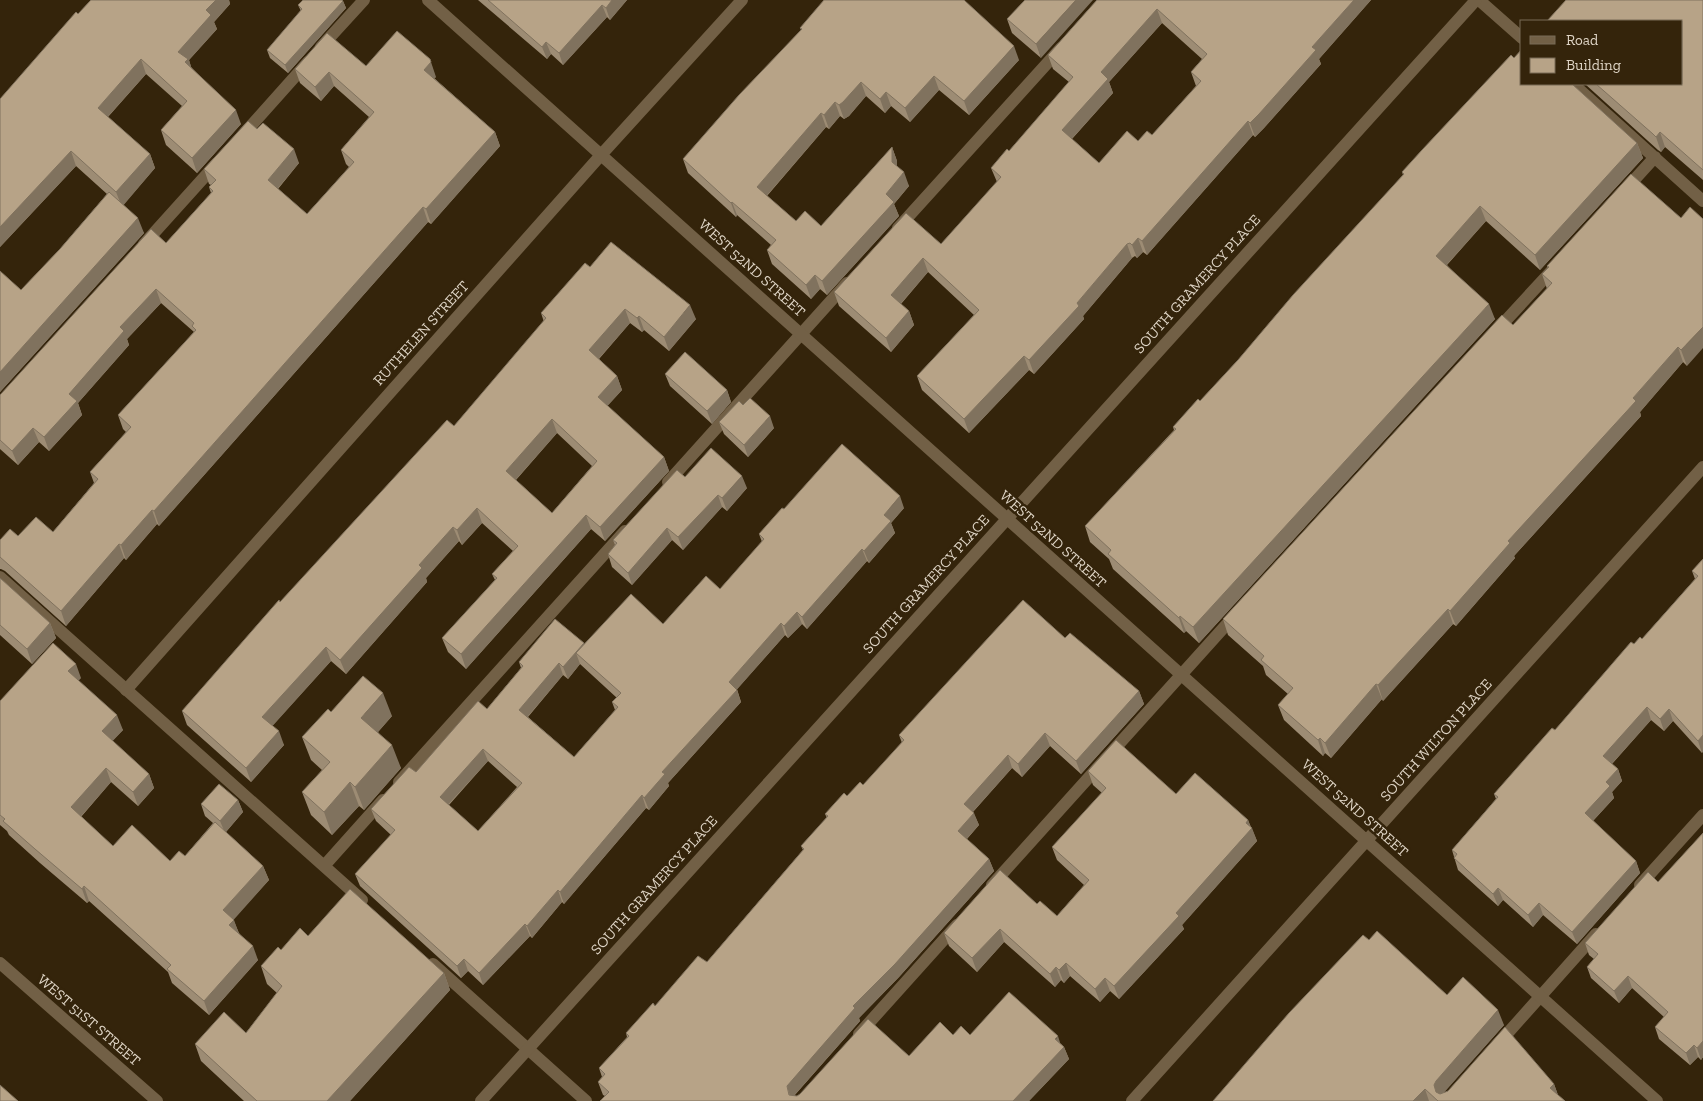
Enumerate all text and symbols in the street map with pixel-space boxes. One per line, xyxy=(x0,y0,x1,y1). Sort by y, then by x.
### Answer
legend xyxy=(1520,20,1683,85)
text: Road xyxy=(1566,31,1599,49)
text: Building xyxy=(1566,56,1621,74)
street label: SOUTH GRAMERCY PLACE xyxy=(1130,211,1264,357)
street label: WEST 52ND STREET xyxy=(695,215,809,321)
street label: RUTHELEN STREET xyxy=(369,277,473,389)
street label: WEST 52ND STREET xyxy=(996,486,1110,592)
street label: SOUTH GRAMERCY PLACE xyxy=(859,511,993,657)
street label: SOUTH WILTON PLACE xyxy=(1376,675,1496,805)
street label: WEST 52ND STREET xyxy=(1298,755,1412,861)
street label: SOUTH GRAMERCY PLACE xyxy=(587,812,721,958)
street label: WEST 51ST STREET xyxy=(34,970,144,1070)

